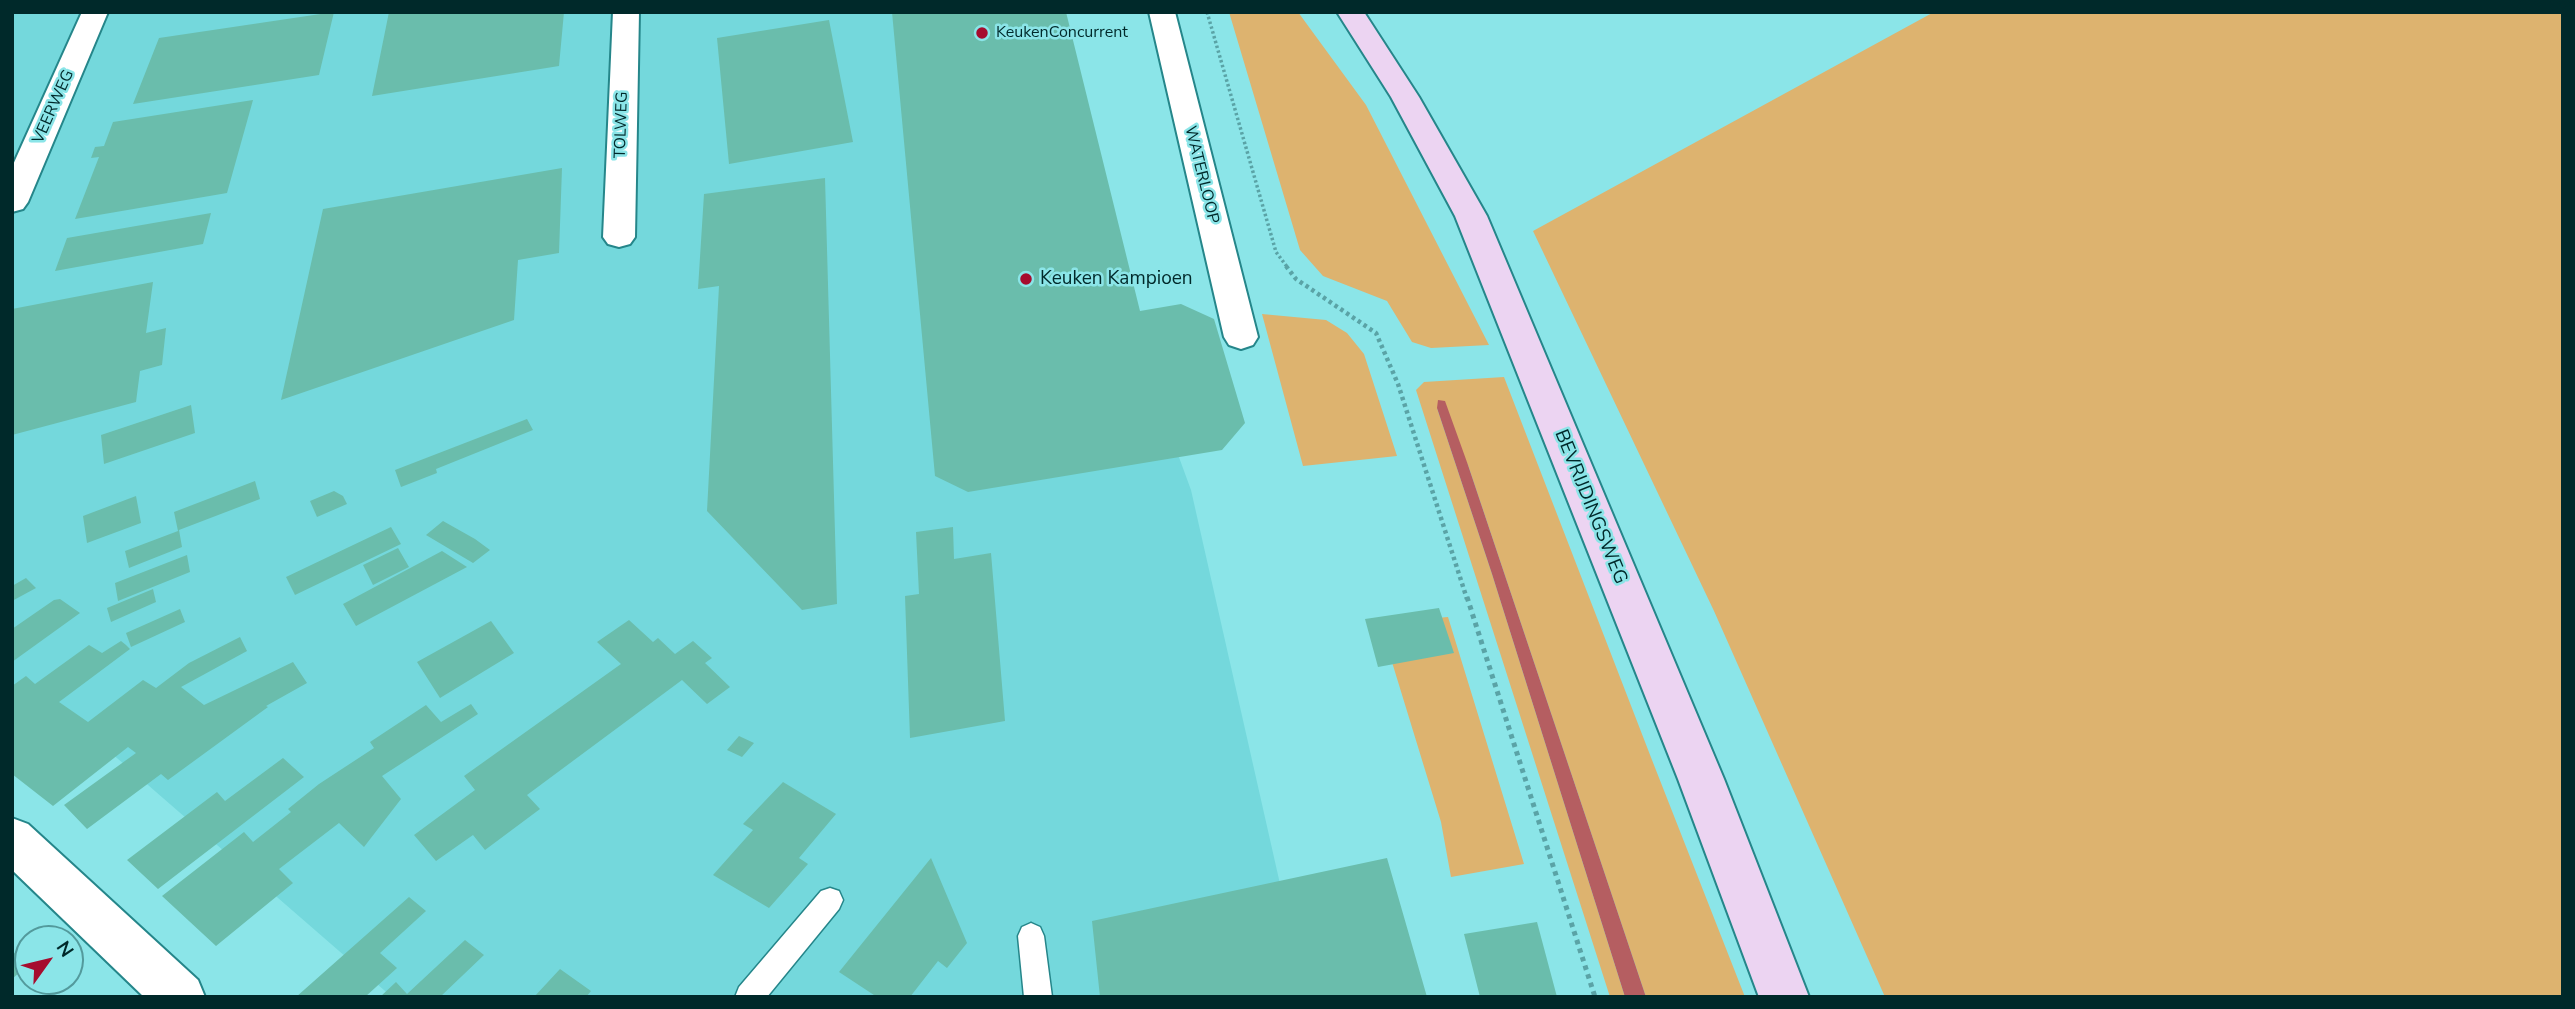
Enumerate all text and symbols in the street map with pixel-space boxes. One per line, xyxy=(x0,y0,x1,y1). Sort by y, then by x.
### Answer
place label: KeukenConcurrent xyxy=(996,23,1128,43)
marker: KeukenConcurrent xyxy=(974,25,990,41)
street label: VEERWEG xyxy=(29,67,79,147)
street label: TOLWEG xyxy=(611,91,633,159)
street label: WATERLOOP xyxy=(1180,124,1222,226)
place label: Keuken Kampioen xyxy=(1040,268,1193,290)
marker: Keuken Kampioen xyxy=(1018,271,1034,287)
street label: BEVRIJDINGSWEG xyxy=(1549,426,1631,588)
north arrow xyxy=(14,925,84,995)
text: N xyxy=(50,936,80,963)

